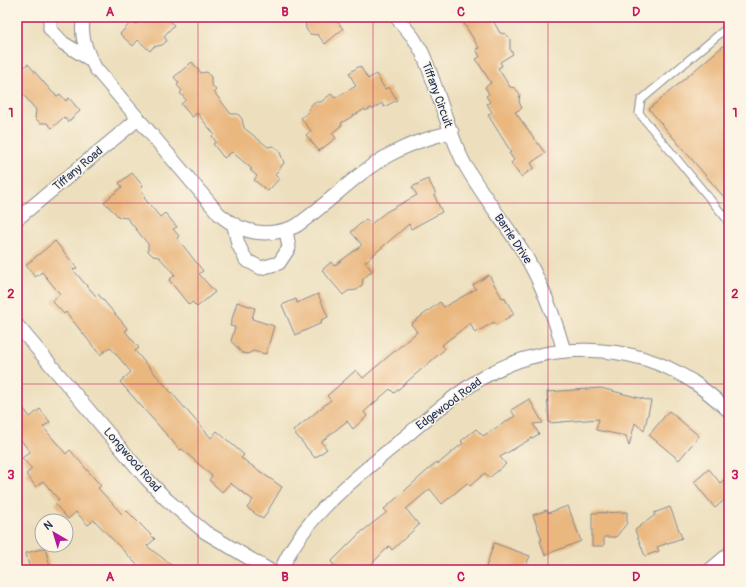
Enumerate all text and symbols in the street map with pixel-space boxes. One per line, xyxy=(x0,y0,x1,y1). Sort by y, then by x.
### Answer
text: A xyxy=(106,4,115,20)
text: B xyxy=(281,4,289,20)
text: C xyxy=(457,4,465,20)
text: D xyxy=(632,4,640,20)
street label: Tiffany Circuit xyxy=(418,60,456,130)
text: 1 xyxy=(8,105,14,121)
text: 1 xyxy=(732,105,738,121)
street label: Tiffany Road xyxy=(50,144,106,194)
street label: Barrie Drive xyxy=(491,211,535,267)
text: 2 xyxy=(7,286,15,302)
text: 2 xyxy=(731,286,739,302)
street label: Edgewood Road xyxy=(413,374,485,434)
street label: Longwood Road xyxy=(100,425,164,495)
text: 3 xyxy=(7,467,15,483)
text: 3 xyxy=(731,467,739,483)
north arrow xyxy=(34,513,74,553)
text: N xyxy=(41,518,56,533)
text: A xyxy=(106,569,115,585)
text: B xyxy=(281,569,289,585)
text: C xyxy=(457,569,465,585)
text: D xyxy=(632,569,640,585)

